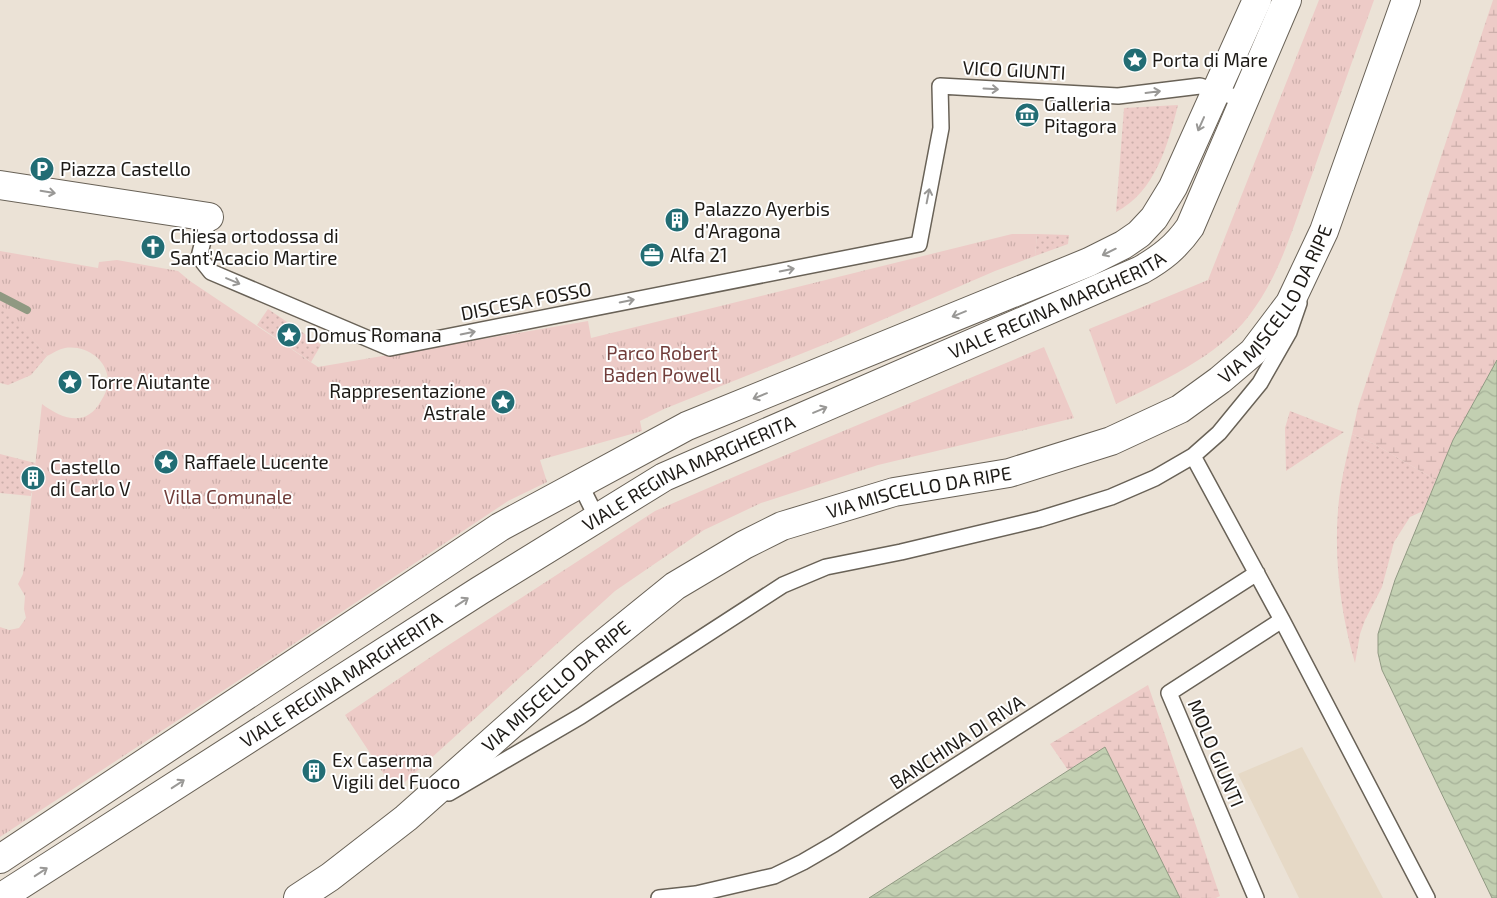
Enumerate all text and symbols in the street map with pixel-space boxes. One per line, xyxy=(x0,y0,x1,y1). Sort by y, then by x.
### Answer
place icon: Porta di Mare xyxy=(1122,47,1148,73)
place label: Porta di Mare xyxy=(1152,48,1268,71)
street label: VICO GIUNTI xyxy=(962,55,1066,84)
one-way arrow xyxy=(983,84,999,93)
one-way arrow xyxy=(1145,87,1161,97)
place label: Galleria Pitagora xyxy=(1044,92,1117,137)
museum icon: Galleria Pitagora xyxy=(1014,102,1040,128)
one-way arrow xyxy=(1196,116,1205,131)
parking icon: Piazza Castello xyxy=(29,156,55,182)
place label: Piazza Castello xyxy=(60,157,191,180)
one-way arrow xyxy=(40,188,56,198)
one-way arrow xyxy=(923,188,933,204)
place label: Palazzo Ayerbis d’Aragona xyxy=(694,197,830,242)
building icon: Palazzo Ayerbis d’Aragona xyxy=(664,207,690,233)
street label: VIA MISCELLO DA RIPE xyxy=(1213,222,1336,388)
place label: Chiesa ortodossa di Sant'Acacio Martire xyxy=(170,224,339,269)
church icon: Chiesa ortodossa di Sant'Acacio Martire xyxy=(140,234,166,260)
office icon: Alfa 21 xyxy=(639,242,665,268)
place label: Alfa 21 xyxy=(670,243,728,266)
street label: VIALE REGINA MARGHERITA xyxy=(945,246,1170,363)
one-way arrow xyxy=(1101,247,1116,257)
one-way arrow xyxy=(778,265,794,274)
one-way arrow xyxy=(225,277,240,287)
street label: DISCESA FOSSO xyxy=(459,277,593,324)
one-way arrow xyxy=(619,296,635,305)
one-way arrow xyxy=(952,310,967,320)
place icon: Domus Romana xyxy=(276,322,302,348)
place label: Domus Romana xyxy=(306,323,442,346)
one-way arrow xyxy=(459,327,475,337)
park label: Parco Robert Baden Powell xyxy=(603,341,721,386)
place icon: Torre Aiutante xyxy=(57,369,83,395)
place label: Torre Aiutante xyxy=(88,370,210,393)
place label: Rappresentazione Astrale xyxy=(329,379,486,424)
place icon: Rappresentazione Astrale xyxy=(490,389,516,415)
one-way arrow xyxy=(753,392,768,401)
one-way arrow xyxy=(812,404,827,414)
street label: VIALE REGINA MARGHERITA xyxy=(578,410,798,536)
place icon: Raffaele Lucente xyxy=(153,449,179,475)
place label: Raffaele Lucente xyxy=(184,450,329,473)
place label: Castello di Carlo V xyxy=(50,455,131,500)
street label: VIA MISCELLO DA RIPE xyxy=(823,461,1013,523)
building icon: Castello di Carlo V xyxy=(20,465,46,491)
park label: Villa Comunale xyxy=(164,485,292,508)
one-way arrow xyxy=(455,597,469,607)
street label: VIALE REGINA MARGHERITA xyxy=(235,606,446,752)
street label: VIA MISCELLO DA RIPE xyxy=(477,615,634,756)
street label: BANCHINA DI RIVA xyxy=(885,689,1028,794)
street label: MOLO GIUNTI xyxy=(1183,696,1249,810)
place label: Ex Caserma Vigili del Fuoco xyxy=(332,748,460,793)
building icon: Ex Caserma Vigili del Fuoco xyxy=(301,758,327,784)
one-way arrow xyxy=(171,779,185,789)
one-way arrow xyxy=(34,866,48,876)

